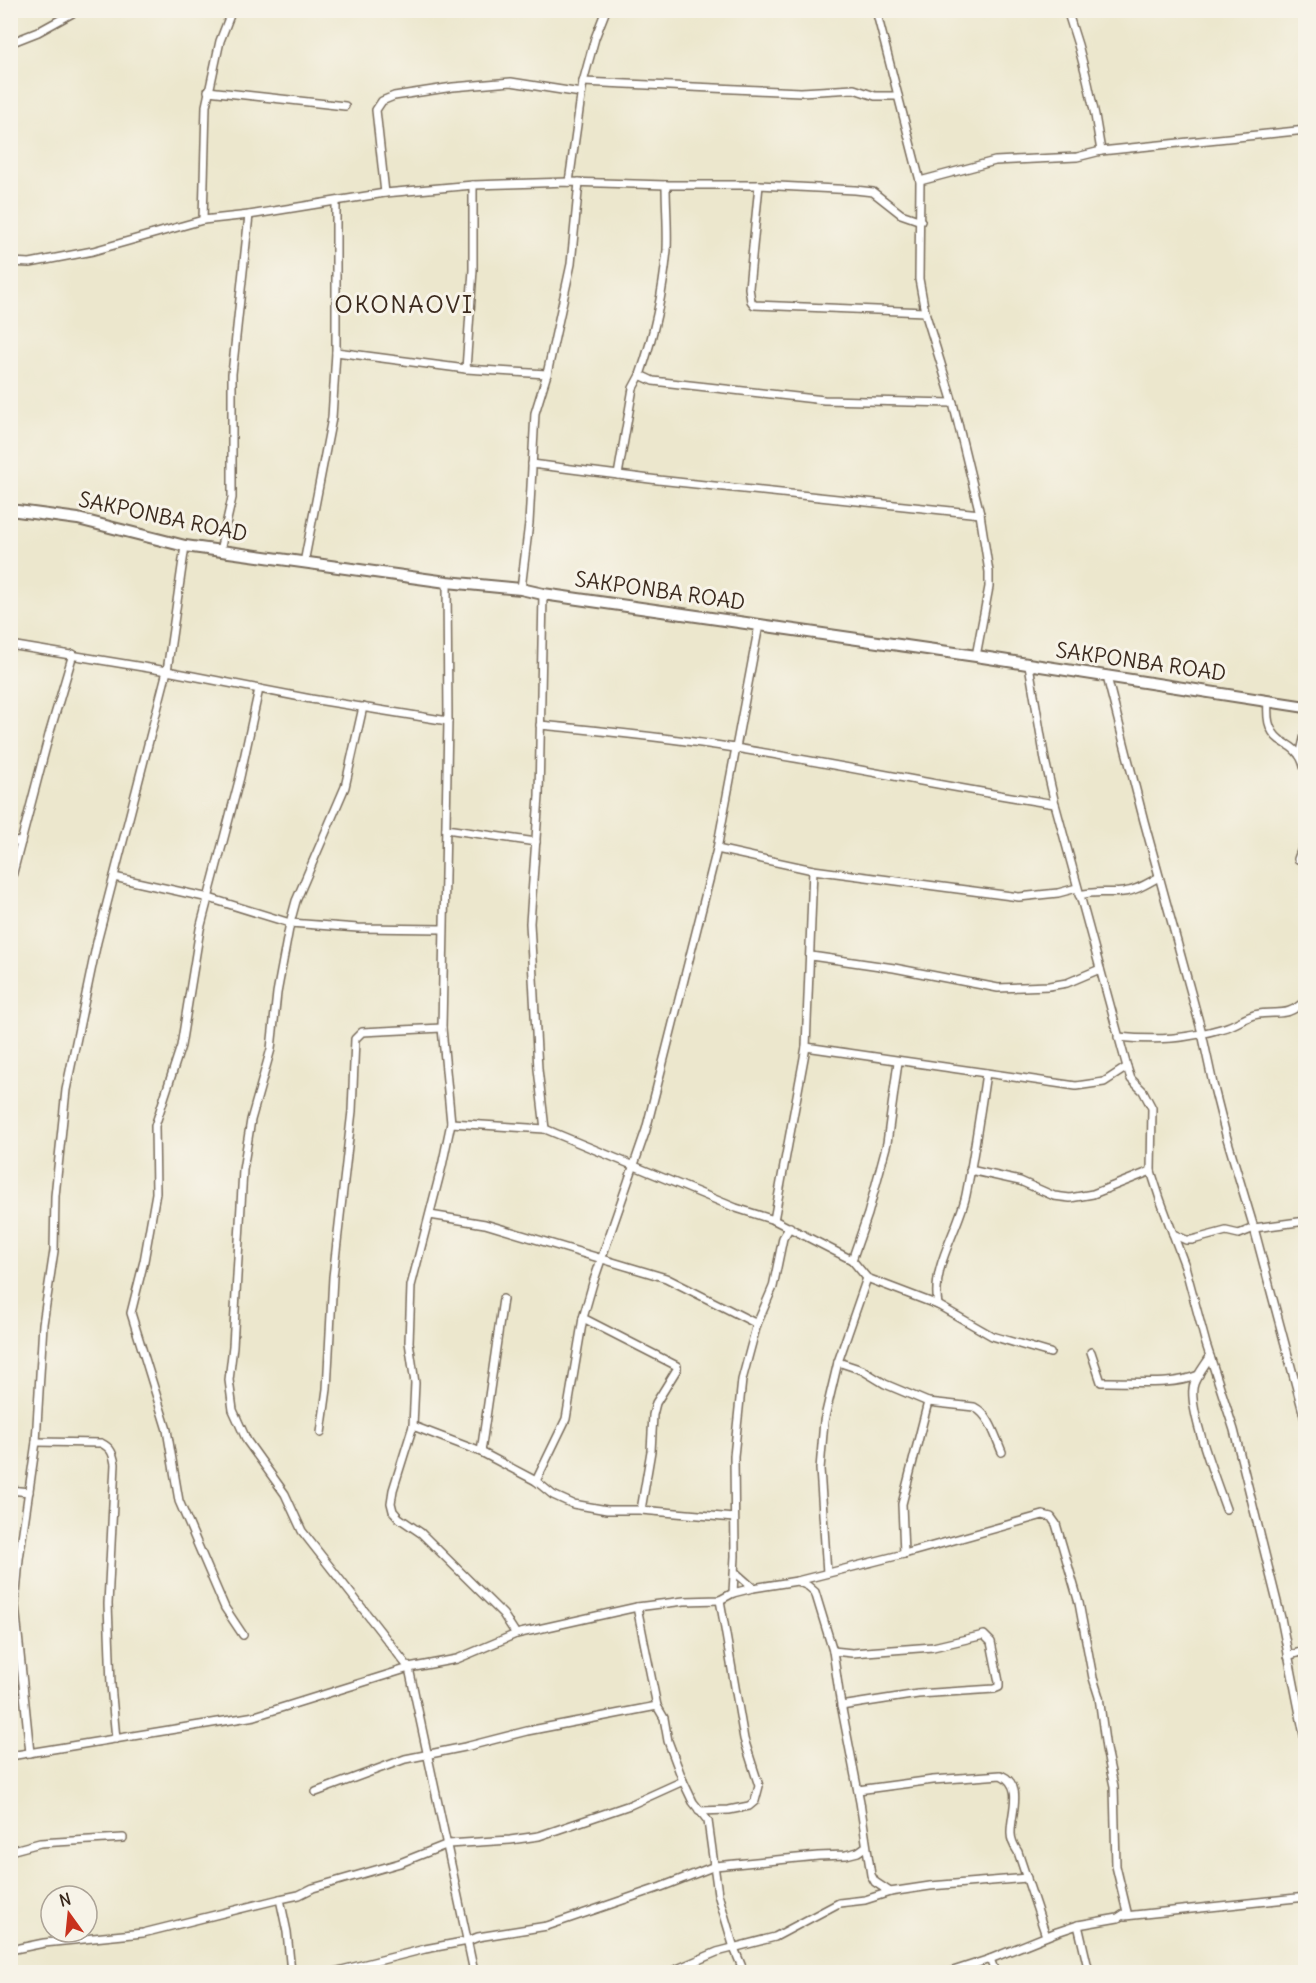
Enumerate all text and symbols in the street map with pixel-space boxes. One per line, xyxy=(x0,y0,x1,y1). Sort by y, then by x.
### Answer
district label: OKONAOVI xyxy=(334,289,474,319)
street label: SAKPONBA ROAD xyxy=(76,485,250,548)
street label: SAKPONBA ROAD xyxy=(573,565,747,616)
street label: SAKPONBA ROAD xyxy=(1054,636,1228,687)
north arrow xyxy=(39,1884,99,1944)
text: N xyxy=(57,1888,73,1911)

